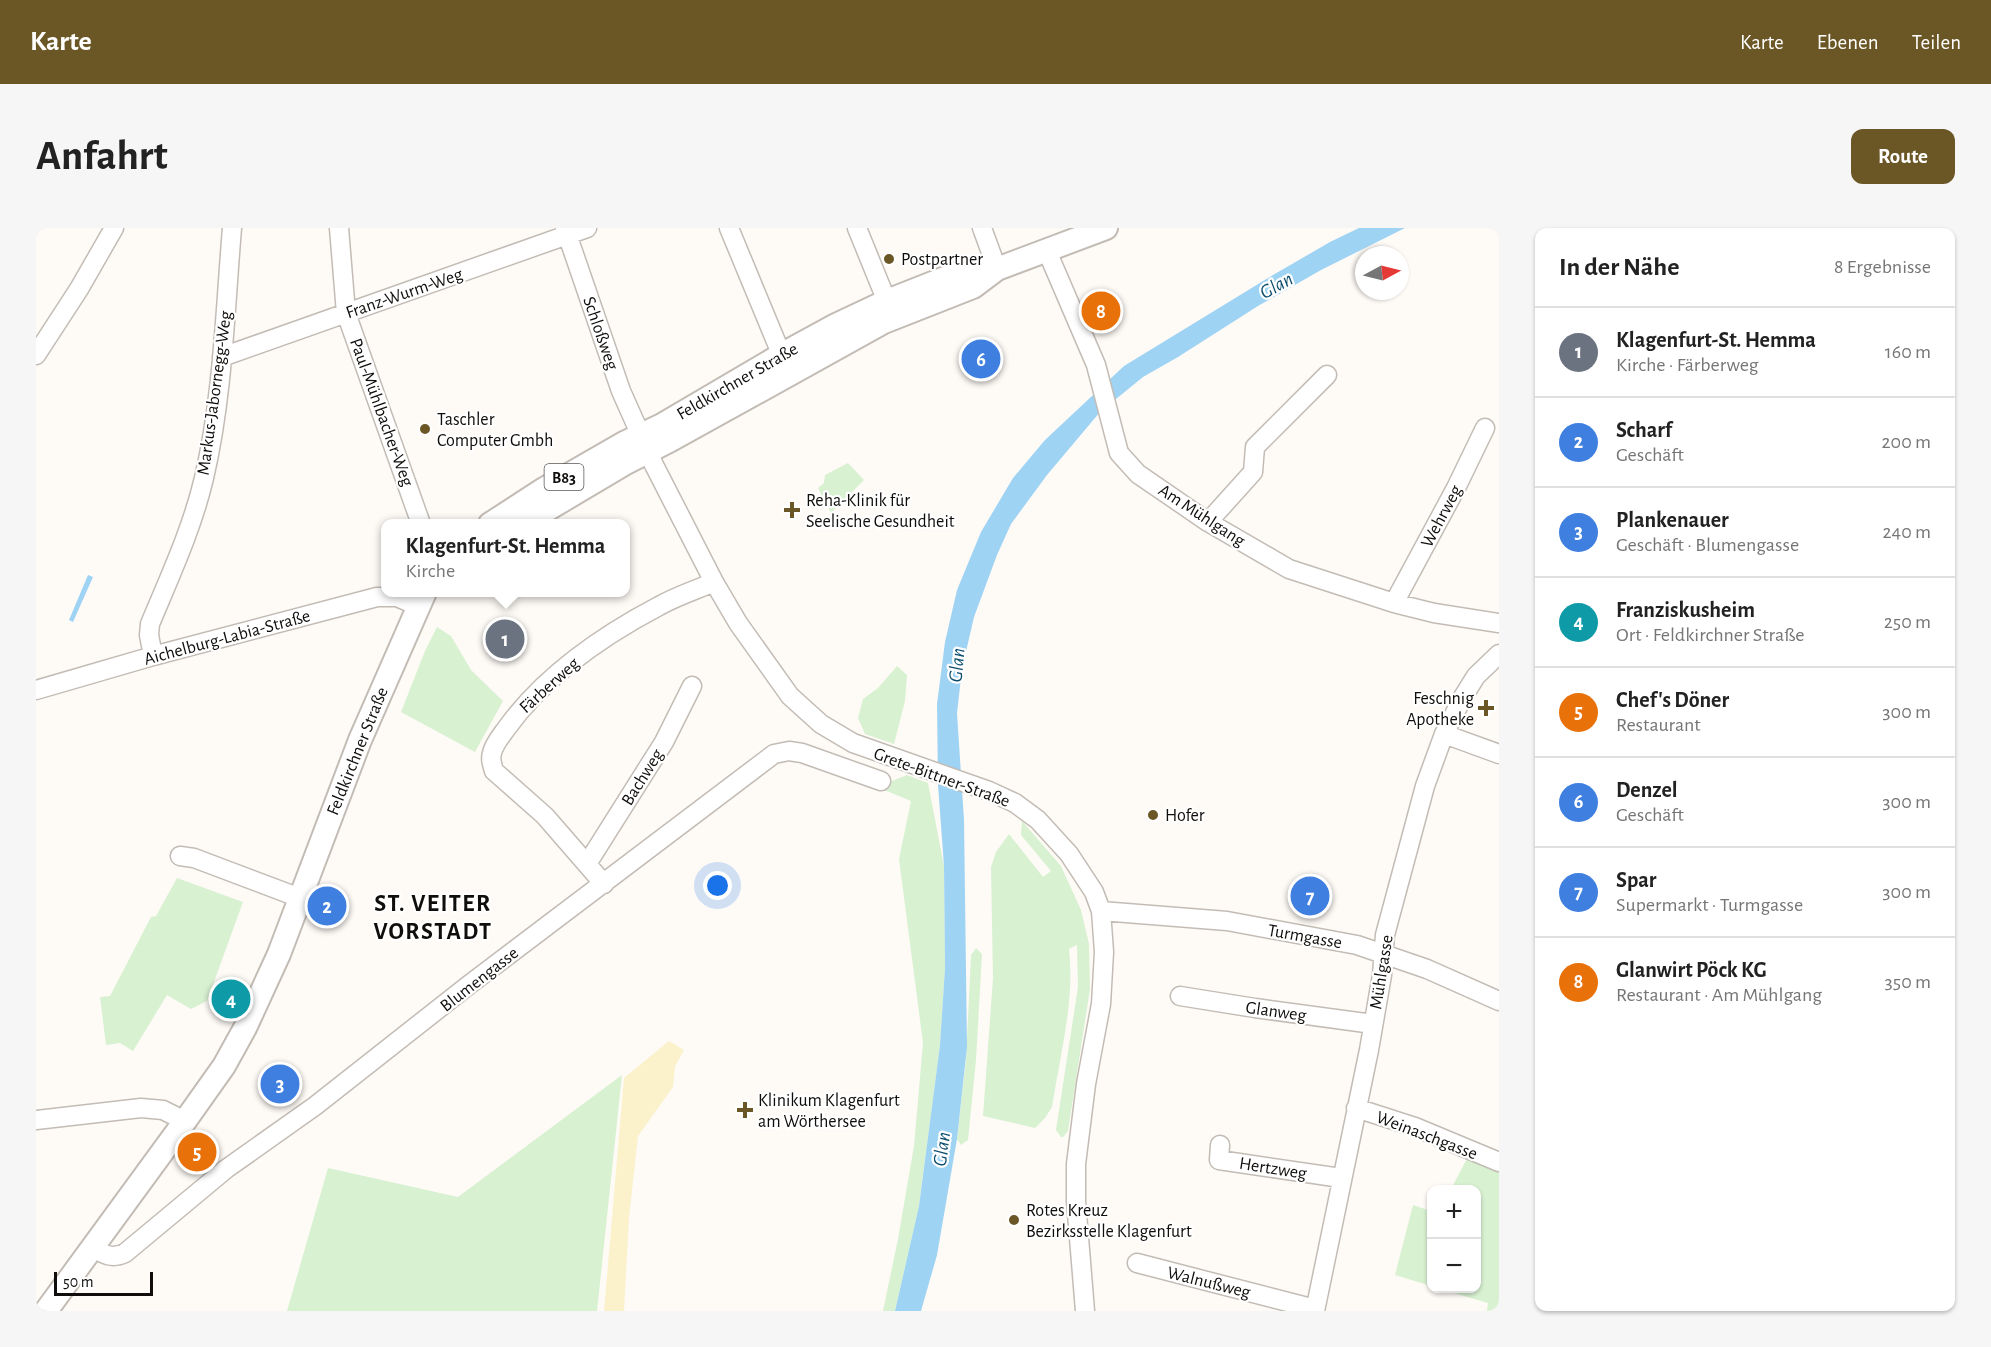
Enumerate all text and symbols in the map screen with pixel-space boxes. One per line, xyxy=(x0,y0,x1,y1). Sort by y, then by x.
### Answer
text: Karte xyxy=(30,28,92,56)
text: Karte xyxy=(1740,32,1784,53)
text: Ebenen xyxy=(1817,32,1879,53)
text: Teilen xyxy=(1912,32,1961,53)
button: Route xyxy=(1851,129,1955,184)
text: Anfahrt xyxy=(36,135,168,177)
north arrow xyxy=(1355,246,1409,300)
place label: Postpartner xyxy=(901,251,983,269)
marker: Postpartner xyxy=(882,252,896,266)
text: In der Nähe xyxy=(1559,254,1679,280)
text: 8 Ergebnisse xyxy=(1834,257,1931,277)
street label: Franz-Wurm-Weg xyxy=(344,265,465,322)
water label: Glan xyxy=(1257,269,1296,303)
pin: 8 xyxy=(1082,288,1120,334)
street label: Schloßweg xyxy=(579,294,621,373)
street label: Markus-Jabornegg-Weg xyxy=(195,310,235,476)
text: Klagenfurt-St. Hemma xyxy=(1616,329,1816,351)
street label: Paul-Mühlbacher-Weg xyxy=(346,336,416,489)
pin: 6 xyxy=(962,336,1000,382)
street label: Feldkirchner Straße xyxy=(674,340,801,424)
text: 1 xyxy=(1575,342,1582,362)
text: 160 m xyxy=(1885,342,1931,362)
text: Kirche · Färberweg xyxy=(1616,355,1759,375)
place label: Taschler Computer Gmbh xyxy=(437,411,553,450)
text: Scharf xyxy=(1616,419,1672,441)
marker: Taschler Computer Gmbh xyxy=(418,422,432,436)
text: 2 xyxy=(1574,432,1583,452)
text: 200 m xyxy=(1881,432,1931,452)
text: Geschäft xyxy=(1616,445,1684,465)
road number: B83 xyxy=(544,464,584,490)
street label: Am Mühlgang xyxy=(1155,481,1248,551)
street label: Wehrweg xyxy=(1418,482,1466,551)
place label: Reha-Klinik für Seelische Gesundheit xyxy=(806,492,955,531)
marker: Reha-Klinik für Seelische Gesundheit xyxy=(783,501,801,519)
text: Plankenauer xyxy=(1616,509,1729,531)
popup xyxy=(381,519,630,597)
text: 3 xyxy=(1574,522,1583,542)
text: 240 m xyxy=(1882,522,1931,542)
text: Klagenfurt-St. Hemma xyxy=(406,535,605,557)
text: Geschäft · Blumengasse xyxy=(1616,535,1799,555)
text: Kirche xyxy=(406,561,455,581)
text: Franziskusheim xyxy=(1616,599,1755,621)
street label: Aichelburg-Labia-Straße xyxy=(142,607,312,669)
text: 4 xyxy=(1573,612,1584,632)
text: 250 m xyxy=(1884,612,1931,632)
pin: 1 xyxy=(486,616,524,662)
text: Ort · Feldkirchner Straße xyxy=(1616,625,1804,645)
water label: Glan xyxy=(946,647,968,683)
street label: Färberweg xyxy=(516,654,583,717)
street label: Feldkirchner Straße xyxy=(324,685,392,818)
text: Chef's Döner xyxy=(1616,689,1729,711)
place label: Feschnig Apotheke xyxy=(1406,690,1474,729)
marker: Feschnig Apotheke xyxy=(1479,701,1493,715)
text: 5 xyxy=(1574,702,1583,722)
text: 300 m xyxy=(1882,702,1931,722)
text: Restaurant xyxy=(1616,715,1701,735)
street label: Grete-Bittner-Straße xyxy=(871,745,1012,811)
street label: Bachweg xyxy=(619,746,667,809)
text: Denzel xyxy=(1616,779,1678,801)
text: 6 xyxy=(1574,792,1583,812)
text: 300 m xyxy=(1882,792,1931,812)
text: Geschäft xyxy=(1616,805,1684,825)
place label: Hofer xyxy=(1165,807,1205,825)
marker: Hofer xyxy=(1146,808,1160,822)
text: Spar xyxy=(1616,869,1656,891)
your location xyxy=(703,871,732,900)
pin: 7 xyxy=(1290,874,1330,918)
text: 7 xyxy=(1574,882,1583,902)
text: 300 m xyxy=(1882,882,1931,902)
pin: 2 xyxy=(308,884,346,928)
district label: ST. VEITER VORSTADT xyxy=(374,892,492,944)
text: Supermarkt · Turmgasse xyxy=(1616,895,1803,915)
street label: Turmgasse xyxy=(1266,922,1343,952)
street label: Mühlgasse xyxy=(1367,934,1397,1011)
street label: Blumengasse xyxy=(437,944,522,1016)
text: Glanwirt Pöck KG xyxy=(1616,959,1767,981)
text: 8 xyxy=(1574,972,1583,992)
text: 350 m xyxy=(1885,972,1931,992)
pin: 4 xyxy=(212,976,250,1022)
text: Restaurant · Am Mühlgang xyxy=(1616,985,1822,1005)
street label: Glanweg xyxy=(1244,999,1307,1025)
pin: 3 xyxy=(260,1062,300,1106)
place label: Klinikum Klagenfurt am Wörthersee xyxy=(758,1092,900,1131)
marker: Klinikum Klagenfurt am Wörthersee xyxy=(736,1101,754,1119)
street label: Weinaschgasse xyxy=(1373,1108,1480,1164)
pin: 5 xyxy=(178,1130,216,1174)
water label: Glan xyxy=(930,1131,954,1167)
street label: Hertzweg xyxy=(1238,1155,1308,1183)
map controls xyxy=(1427,1185,1481,1293)
button: + xyxy=(1427,1185,1481,1239)
place label: Rotes Kreuz Bezirksstelle Klagenfurt xyxy=(1026,1202,1192,1241)
marker: Rotes Kreuz Bezirksstelle Klagenfurt xyxy=(1007,1213,1021,1227)
button: − xyxy=(1427,1239,1481,1293)
street label: Walnußweg xyxy=(1165,1264,1252,1302)
scale bar xyxy=(54,1269,153,1296)
text: 50 m xyxy=(63,1274,94,1290)

